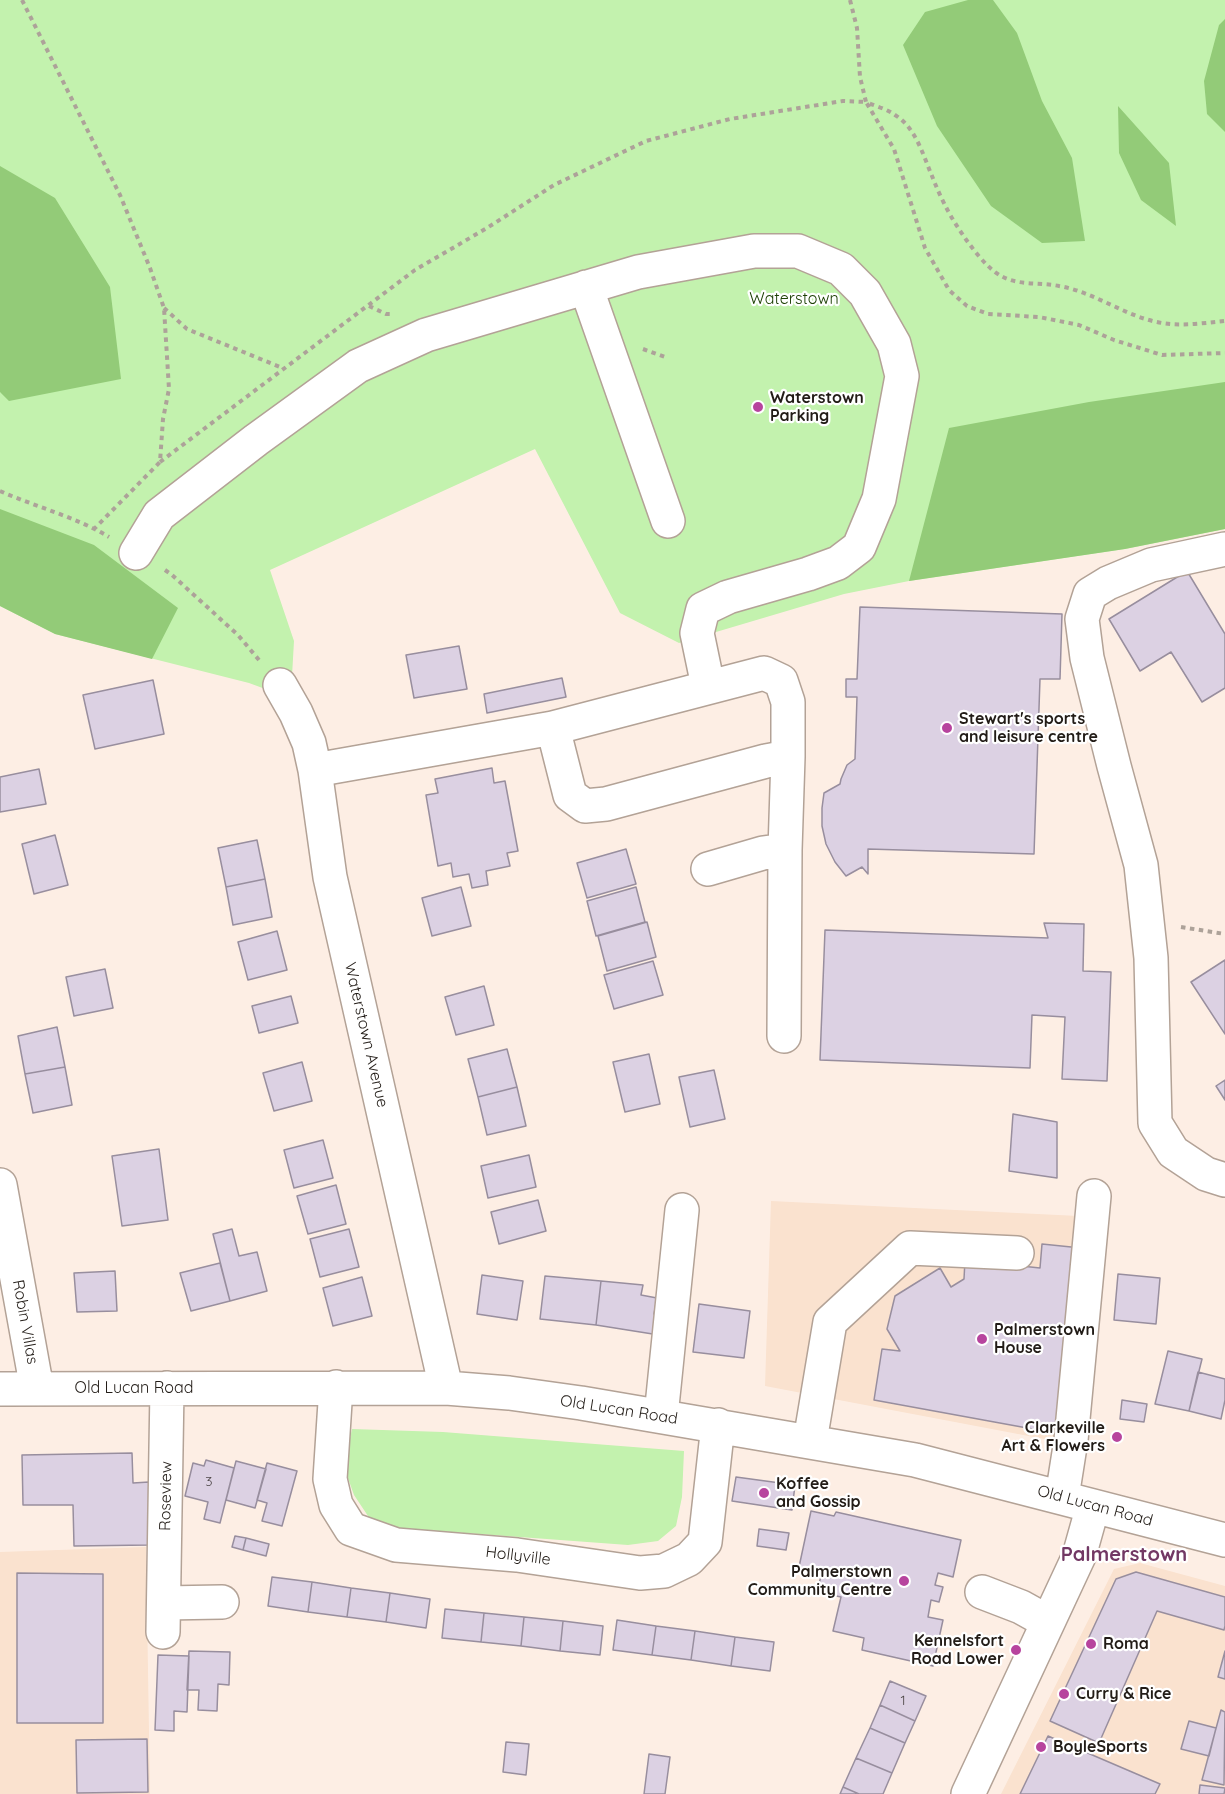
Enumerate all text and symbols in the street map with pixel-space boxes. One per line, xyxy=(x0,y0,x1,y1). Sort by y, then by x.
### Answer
park label: Waterstown xyxy=(749,289,839,309)
place label: Waterstown Parking xyxy=(770,388,864,426)
marker: Waterstown Parking xyxy=(751,400,765,414)
place label: Stewart's sports and leisure centre xyxy=(959,709,1098,747)
marker: Stewart's sports and leisure centre xyxy=(940,721,954,735)
street label: Waterstown Avenue xyxy=(340,961,392,1109)
street label: Robin Villas xyxy=(8,1278,42,1366)
place label: Palmerstown House xyxy=(994,1320,1095,1358)
marker: Palmerstown House xyxy=(975,1332,989,1346)
street label: Old Lucan Road xyxy=(75,1378,193,1398)
street label: Old Lucan Road xyxy=(559,1391,679,1429)
place label: Clarkeville Art & Flowers xyxy=(1001,1418,1105,1456)
marker: Clarkeville Art & Flowers xyxy=(1110,1430,1124,1444)
street label: Roseview xyxy=(156,1461,176,1531)
house number: 3 xyxy=(205,1474,213,1490)
place label: Koffee and Gossip xyxy=(776,1474,860,1512)
street label: Old Lucan Road xyxy=(1035,1481,1155,1531)
marker: Koffee and Gossip xyxy=(757,1486,771,1500)
street label: Hollyville xyxy=(484,1542,552,1570)
district label: Palmerstown xyxy=(1061,1543,1187,1567)
place label: Palmerstown Community Centre xyxy=(748,1562,892,1600)
marker: Palmerstown Community Centre xyxy=(897,1574,911,1588)
place label: Kennelsfort Road Lower xyxy=(911,1631,1004,1669)
place label: Roma xyxy=(1103,1634,1149,1654)
marker: Roma xyxy=(1084,1637,1098,1651)
marker: Kennelsfort Road Lower xyxy=(1009,1643,1023,1657)
place label: Curry & Rice xyxy=(1076,1684,1172,1704)
marker: Curry & Rice xyxy=(1057,1687,1071,1701)
house number: 1 xyxy=(900,1693,906,1709)
place label: BoyleSports xyxy=(1053,1737,1148,1757)
marker: BoyleSports xyxy=(1034,1740,1048,1754)

